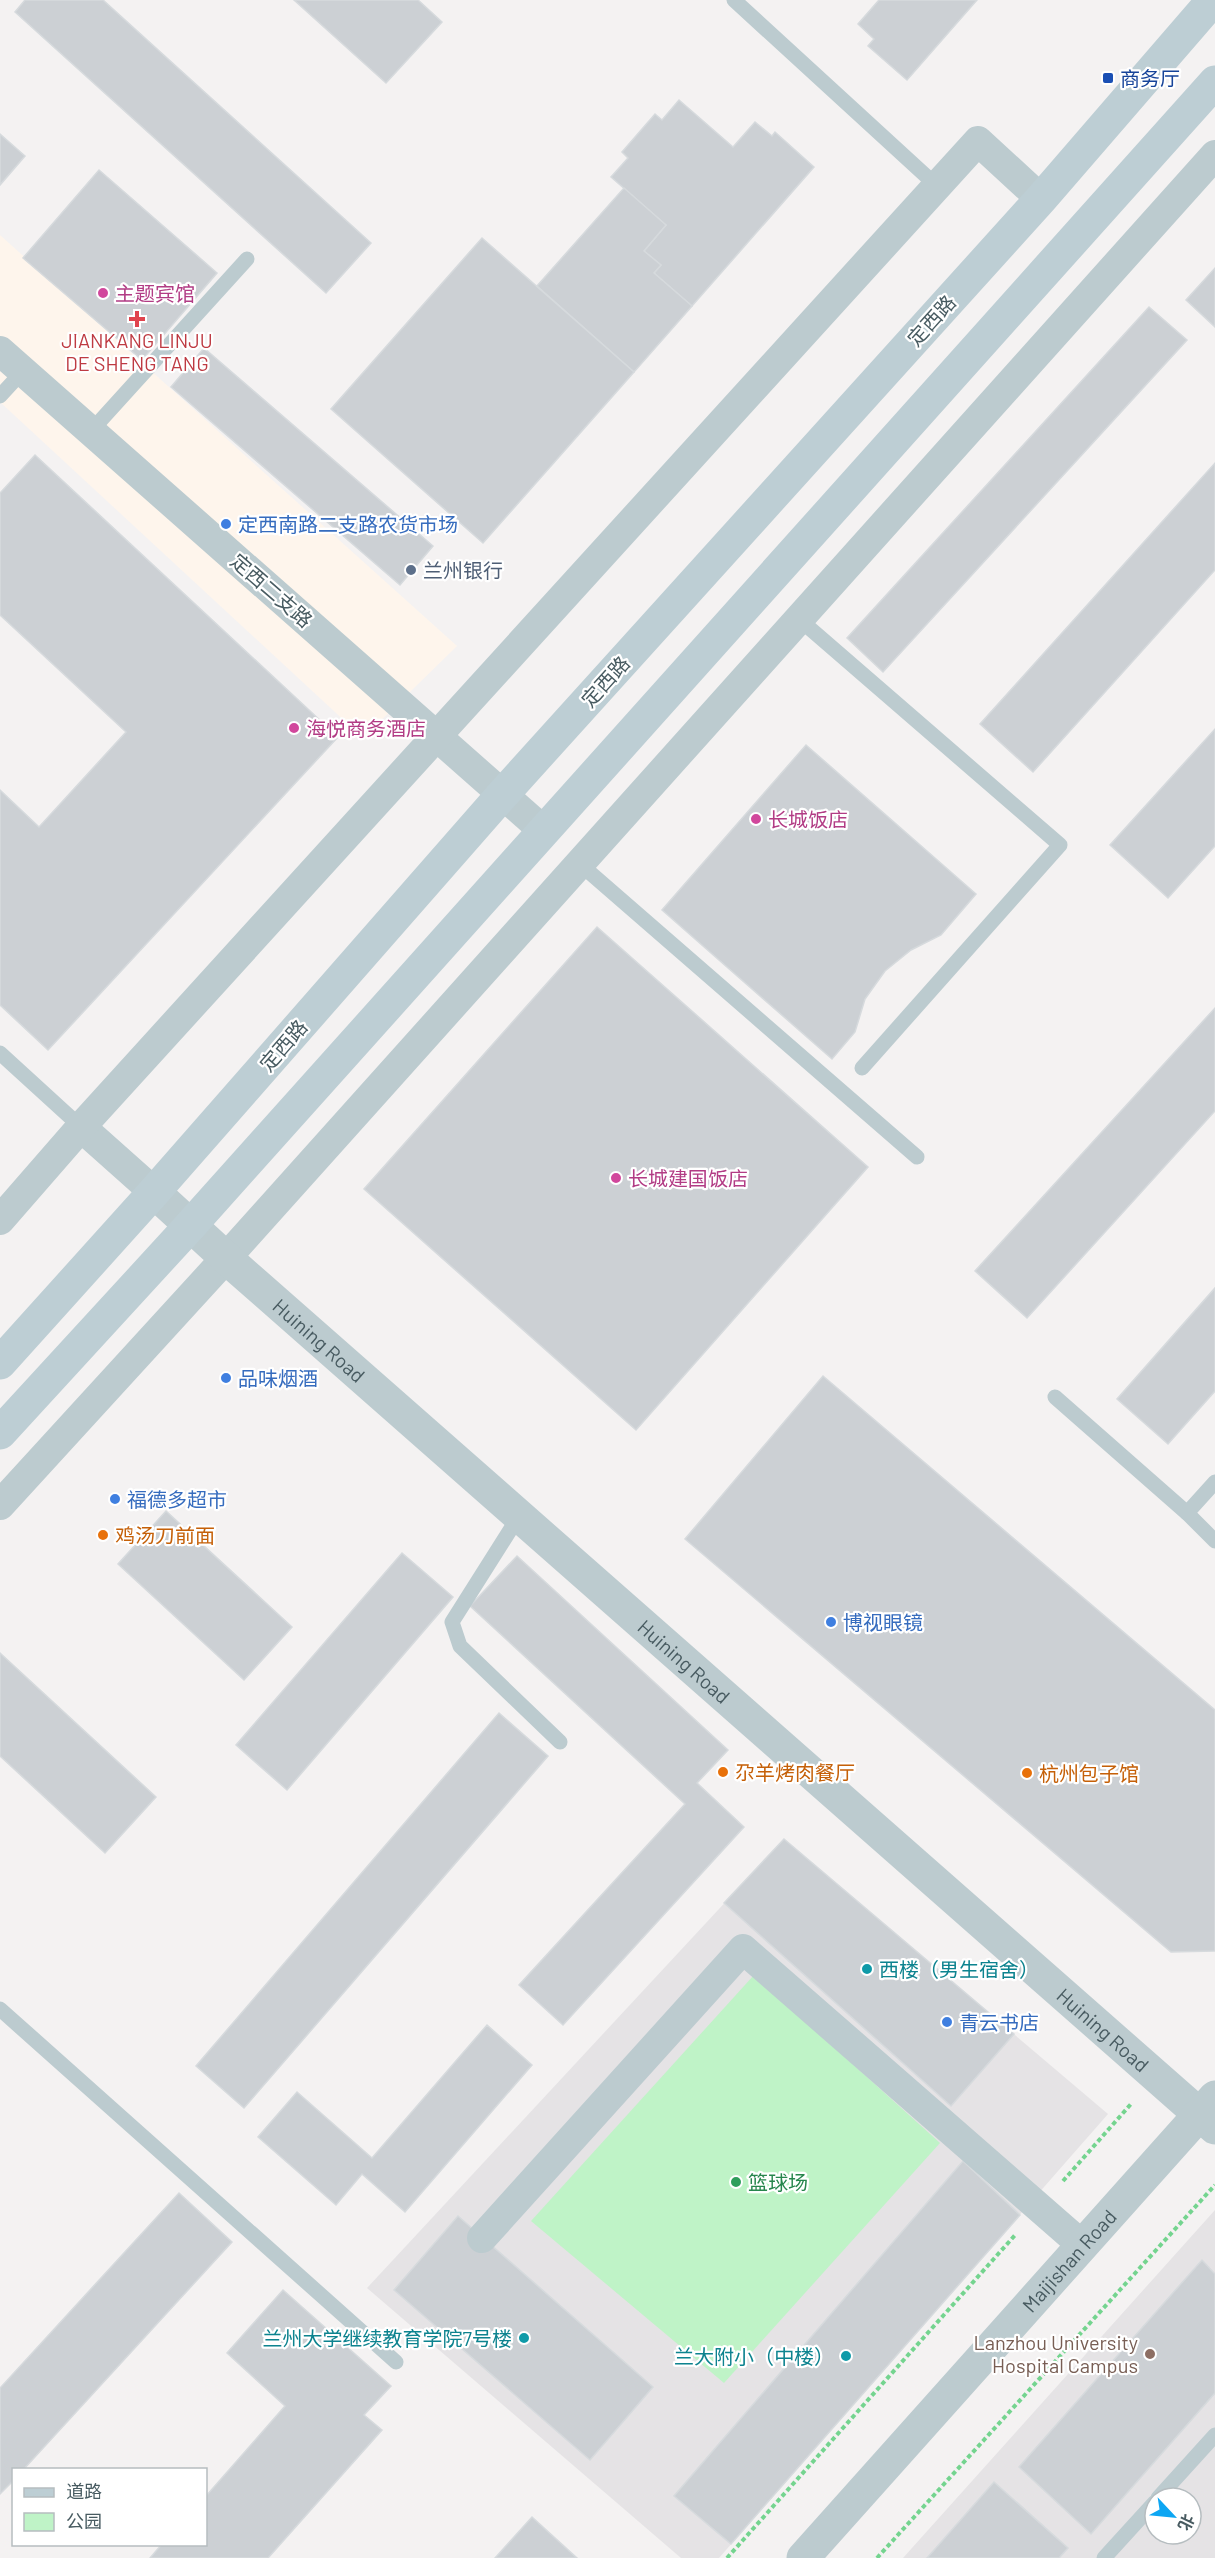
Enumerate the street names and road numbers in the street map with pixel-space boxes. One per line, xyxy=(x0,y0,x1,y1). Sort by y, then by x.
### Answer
street label: 定西路 xyxy=(902,290,960,350)
street label: 定西二支路 xyxy=(226,548,318,632)
street label: 定西路 xyxy=(576,651,634,711)
street label: 定西路 xyxy=(254,1014,312,1076)
street label: Huining Road xyxy=(268,1293,370,1387)
street label: Huining Road xyxy=(633,1614,735,1708)
street label: Huining Road xyxy=(1052,1983,1154,2077)
street label: Maijishan Road xyxy=(1017,2204,1121,2317)

